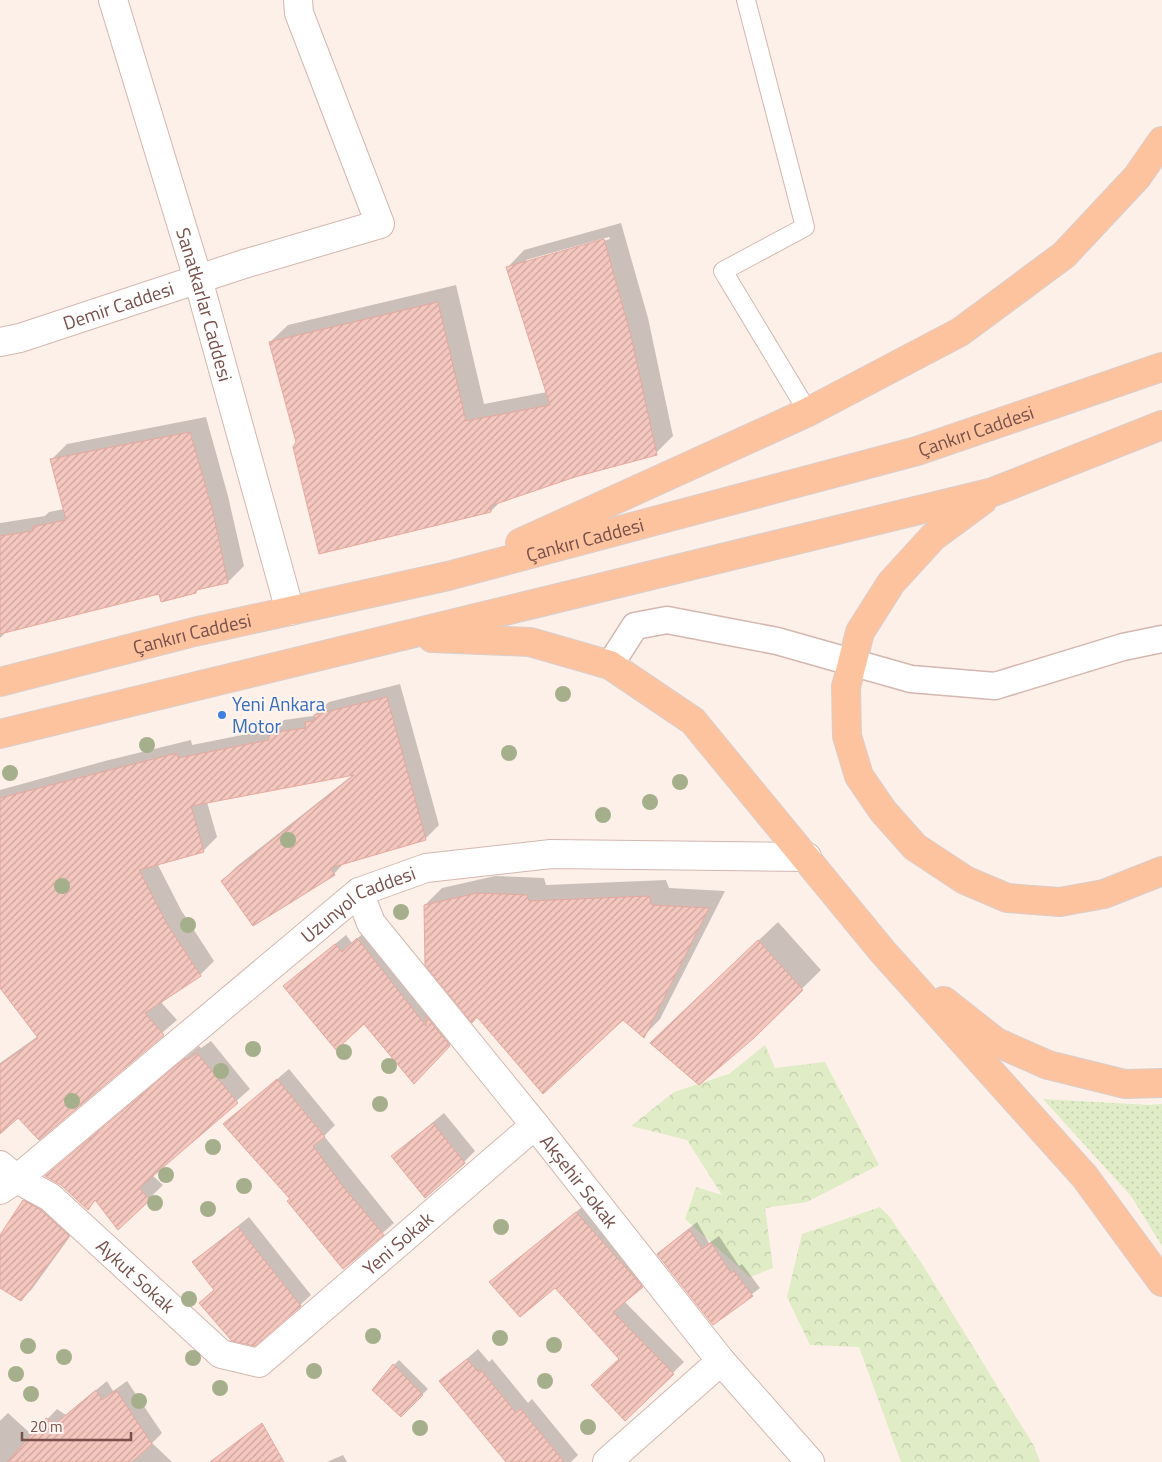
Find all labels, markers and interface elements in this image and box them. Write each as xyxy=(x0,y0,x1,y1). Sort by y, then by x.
street label: Sanatkarlar Caddesi xyxy=(169,224,241,385)
street label: Demir Caddesi xyxy=(59,273,178,337)
street label: Çankırı Caddesi xyxy=(914,397,1038,464)
street label: Çankırı Caddesi xyxy=(523,509,647,569)
street label: Çankırı Caddesi xyxy=(129,605,254,661)
place label: Yeni Ankara Motor xyxy=(232,689,326,740)
marker: Yeni Ankara Motor xyxy=(216,709,228,721)
street label: Uzunyol Caddesi xyxy=(294,858,419,949)
street label: Akşehir Sokak xyxy=(534,1128,626,1234)
street label: Yeni Sokak xyxy=(356,1204,439,1282)
street label: Aykut Sokak xyxy=(90,1231,182,1319)
scale bar xyxy=(22,1410,131,1442)
text: 20 m xyxy=(30,1415,63,1438)

